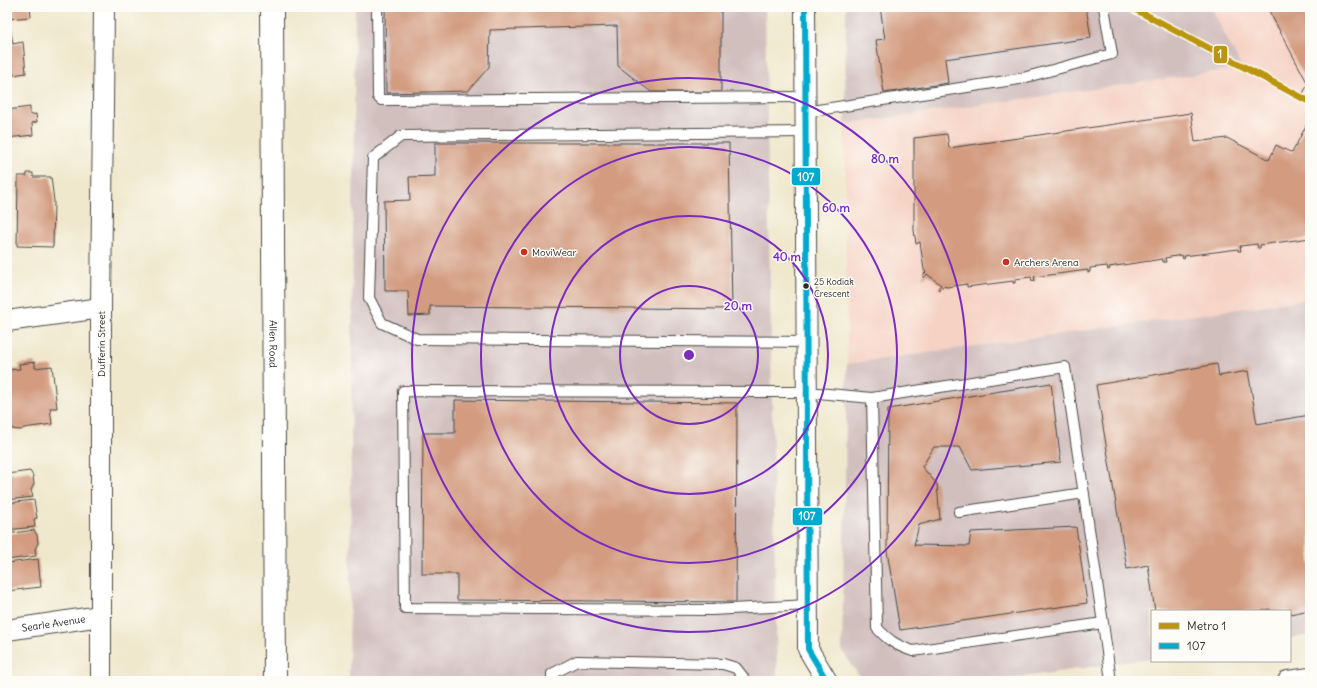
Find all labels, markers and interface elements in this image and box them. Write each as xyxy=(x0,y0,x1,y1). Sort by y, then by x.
line badge: 1 xyxy=(1213,45,1228,64)
text: 1 xyxy=(1218,47,1222,61)
text: 80 m xyxy=(871,151,900,166)
line badge: 107 xyxy=(791,167,821,186)
text: 107 xyxy=(798,170,815,184)
text: 60 m xyxy=(822,200,851,215)
place label: MoviWear xyxy=(532,246,577,259)
marker: MoviWear xyxy=(519,247,529,257)
text: 40 m xyxy=(773,249,802,264)
place label: Archers Arena xyxy=(1014,256,1079,269)
marker: Archers Arena xyxy=(1001,257,1011,267)
place label: 25 Kodiak Crescent xyxy=(814,276,854,299)
marker: 25 Kodiak Crescent xyxy=(801,281,811,291)
text: 20 m xyxy=(724,298,752,313)
street label: Dufferin Street xyxy=(95,310,108,377)
street label: Allen Road xyxy=(267,320,280,368)
centre of rings xyxy=(682,348,696,362)
line badge: 107 xyxy=(792,507,823,526)
text: 107 xyxy=(799,509,816,523)
legend xyxy=(1151,610,1291,662)
street label: Searle Avenue xyxy=(21,612,86,634)
text: Metro 1 xyxy=(1187,618,1226,633)
text: 107 xyxy=(1187,638,1205,653)

